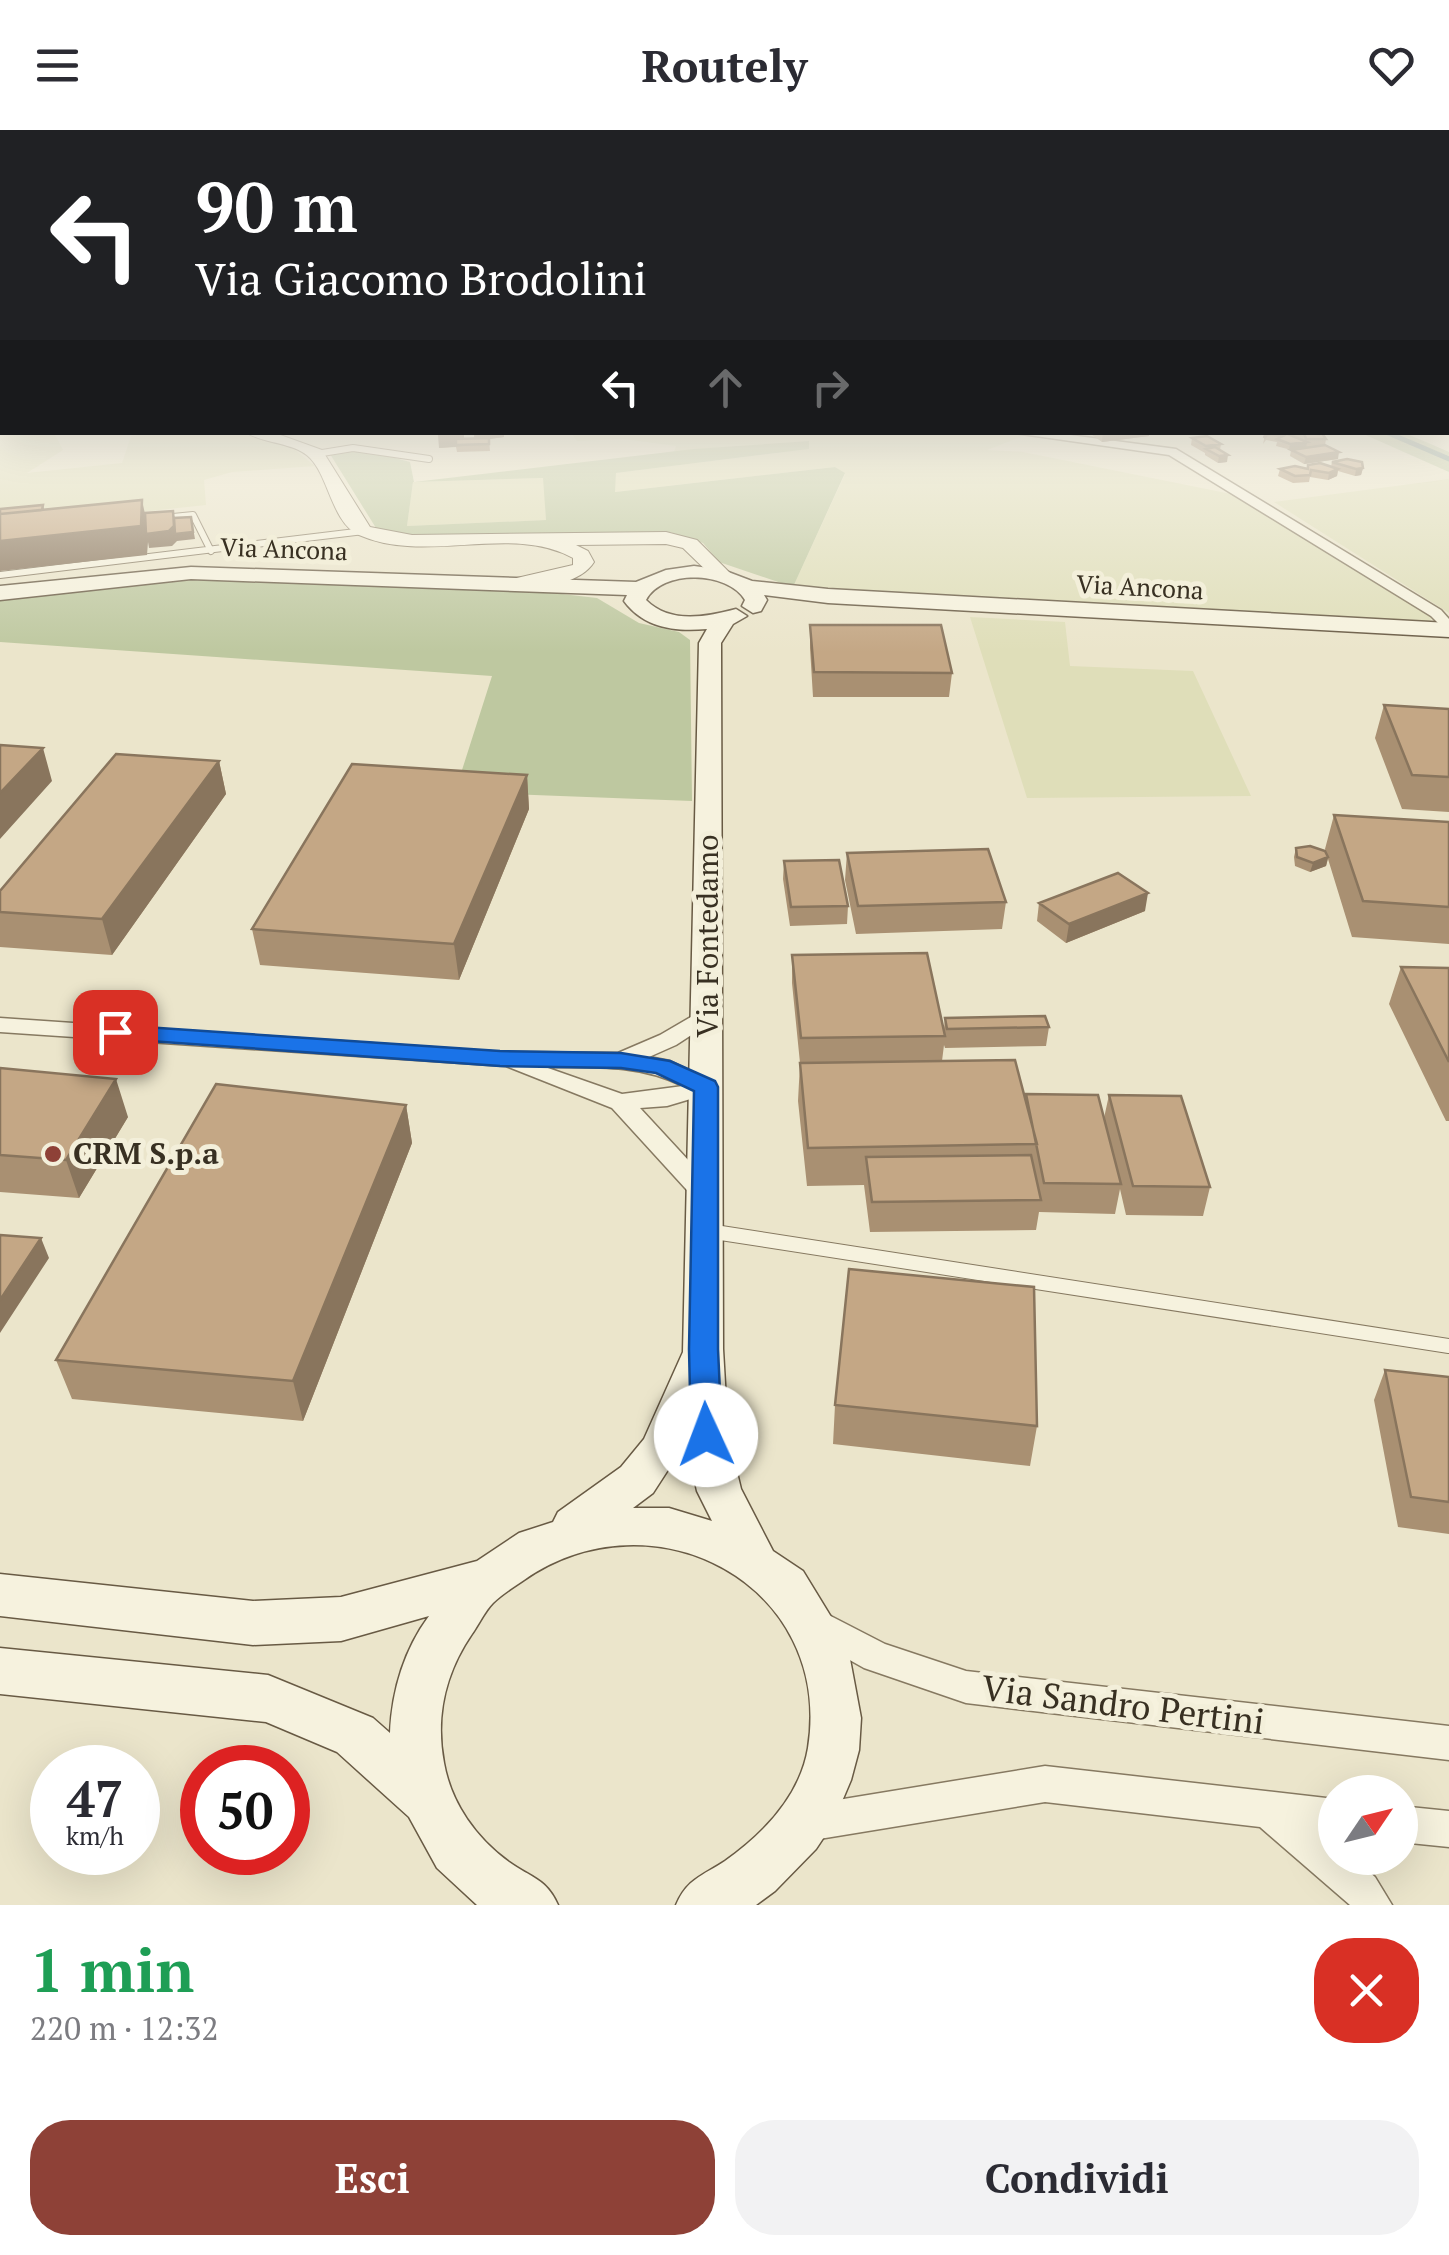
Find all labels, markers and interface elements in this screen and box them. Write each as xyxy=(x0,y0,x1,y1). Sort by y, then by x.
text: Routely xyxy=(642,35,807,95)
icon: menu xyxy=(30,38,85,93)
icon: heart xyxy=(1364,38,1419,93)
text: 90 m xyxy=(195,159,358,252)
icon: left xyxy=(30,170,160,300)
text: Via Giacomo Brodolini xyxy=(195,248,647,308)
icon: left xyxy=(593,360,648,415)
icon: ahead xyxy=(698,360,753,415)
icon: right xyxy=(803,360,858,415)
street label: Via Ancona xyxy=(220,530,349,567)
street label: Via Ancona xyxy=(1076,567,1205,606)
street label: Via Fontedamo xyxy=(687,834,727,1038)
pin xyxy=(73,990,158,1075)
icon: arrive xyxy=(88,1005,143,1060)
place label: CRM S.p.a xyxy=(73,1133,219,1173)
marker: CRM S.p.a xyxy=(42,1143,64,1165)
position arrow xyxy=(654,1383,758,1487)
street label: Via Sandro Pertini xyxy=(979,1664,1267,1744)
speed limit sign: 50 xyxy=(180,1745,310,1875)
text: 47 xyxy=(67,1765,123,1831)
north arrow xyxy=(1318,1775,1418,1875)
map controls xyxy=(1318,1775,1418,1875)
text: km/h xyxy=(66,1819,124,1852)
text: 1 min xyxy=(30,1930,194,2009)
button: close xyxy=(1314,1938,1419,2043)
text: 220 m · 12:32 xyxy=(30,2007,218,2049)
button: Esci xyxy=(30,2120,715,2235)
button: Condividi xyxy=(735,2120,1419,2235)

